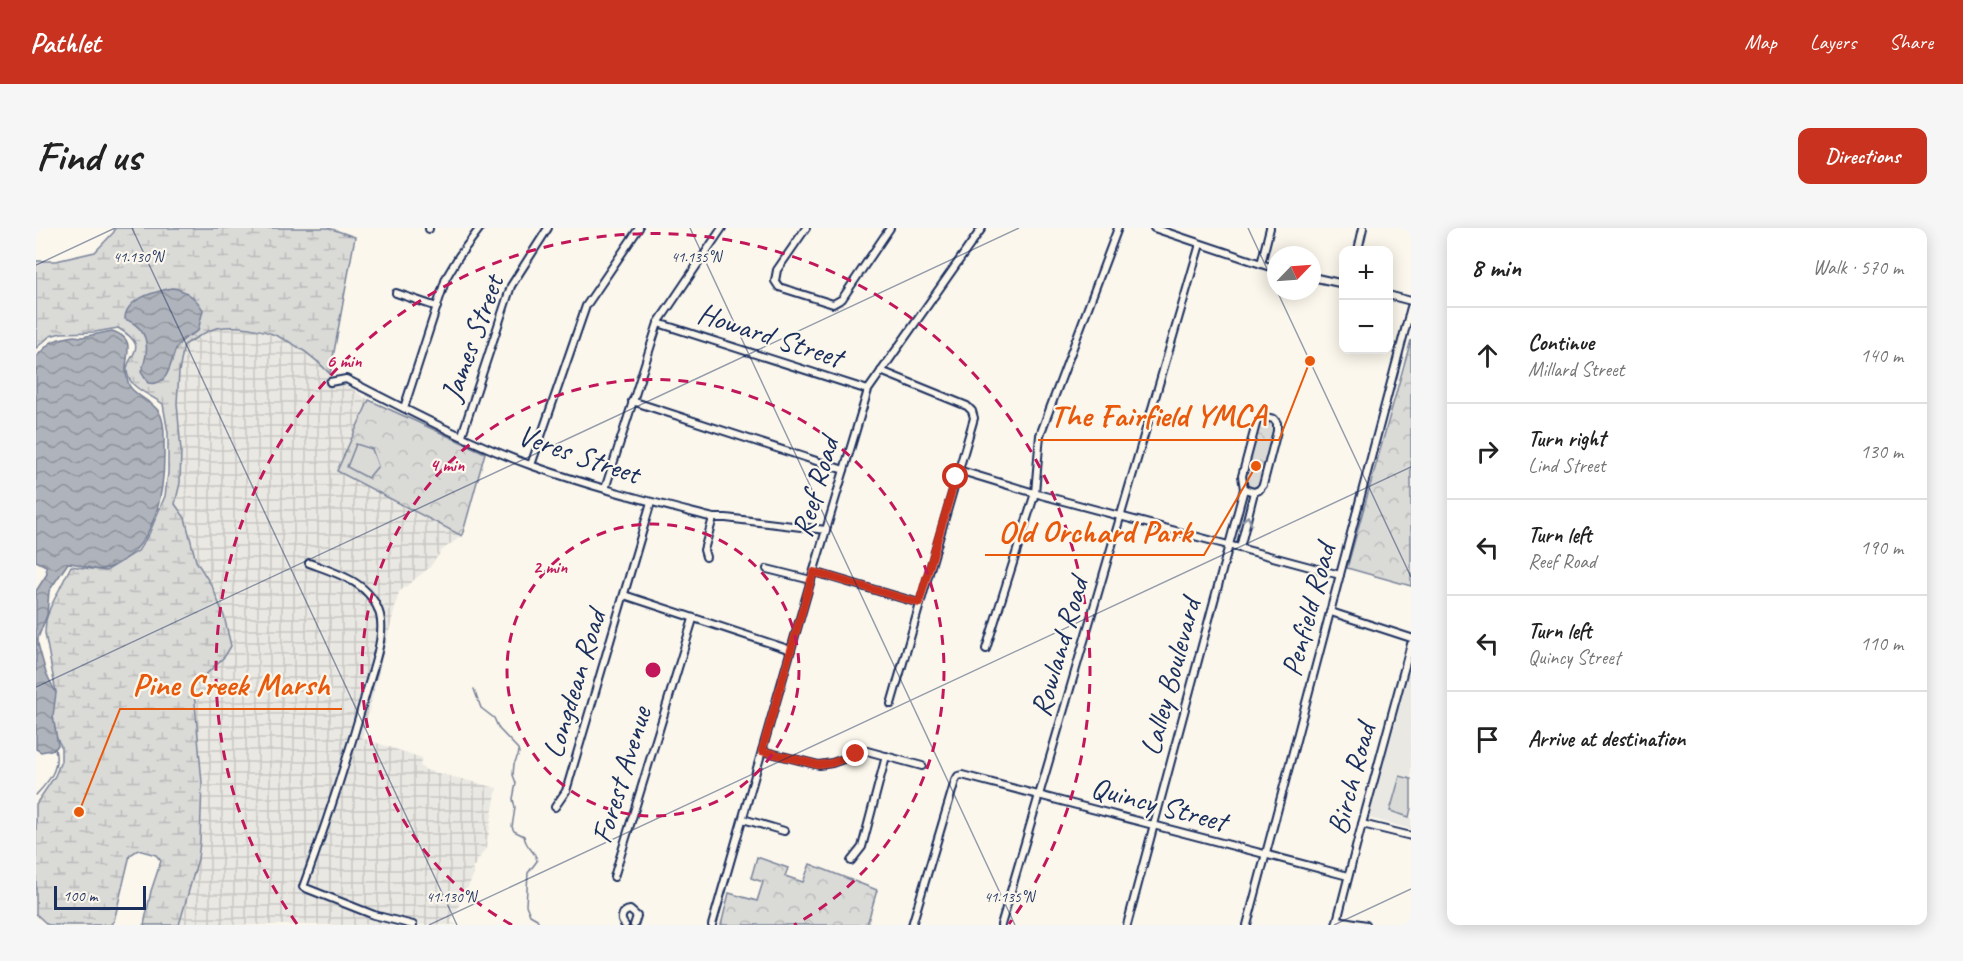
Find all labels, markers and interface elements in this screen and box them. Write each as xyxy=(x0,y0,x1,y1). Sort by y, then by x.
text: Pathlet xyxy=(30,25,100,60)
text: Map xyxy=(1744,29,1777,55)
text: Layers xyxy=(1810,29,1856,55)
text: Share xyxy=(1889,29,1933,55)
button: Directions xyxy=(1798,128,1927,184)
text: Find us xyxy=(36,130,141,183)
north arrow xyxy=(1267,246,1321,300)
map controls xyxy=(1339,246,1393,354)
button: + xyxy=(1339,246,1393,300)
text: 41.130°N xyxy=(113,248,166,267)
text: 41.135°N xyxy=(671,248,724,267)
text: 8 min xyxy=(1471,251,1521,284)
text: Walk · 570 m xyxy=(1813,255,1903,280)
street label: James Street xyxy=(431,267,513,408)
street label: Howard Street xyxy=(693,294,851,377)
button: − xyxy=(1339,300,1393,354)
text: Continue xyxy=(1528,329,1594,357)
icon: ahead xyxy=(1471,339,1504,372)
text: 140 m xyxy=(1860,343,1903,368)
text: 6 min xyxy=(327,350,362,372)
text: Millard Street xyxy=(1528,357,1624,382)
callout: The Fairfield YMCA xyxy=(1038,390,1279,440)
text: The Fairfield YMCA xyxy=(1050,395,1269,436)
street label: Veres Street xyxy=(513,415,648,494)
text: Turn right xyxy=(1528,425,1605,453)
street label: Reef Road xyxy=(783,429,848,541)
icon: right xyxy=(1471,435,1504,468)
text: 130 m xyxy=(1860,439,1903,464)
text: Lind Street xyxy=(1528,453,1605,478)
text: 4 min xyxy=(430,454,465,476)
route start xyxy=(942,463,968,489)
callout: Old Orchard Park xyxy=(985,505,1204,555)
text: Old Orchard Park xyxy=(998,511,1195,552)
one-way arrow xyxy=(1240,515,1253,525)
text: Turn left xyxy=(1528,521,1592,549)
icon: left xyxy=(1471,531,1504,564)
text: 190 m xyxy=(1860,535,1903,560)
street label: Penfield Road xyxy=(1272,536,1345,680)
text: Reef Road xyxy=(1528,549,1596,574)
text: 2 min xyxy=(533,556,568,578)
street label: Rowland Road xyxy=(1021,569,1098,721)
street label: Lalley Boulevard xyxy=(1131,591,1210,759)
street label: Longdean Road xyxy=(534,602,616,762)
text: Turn left xyxy=(1528,617,1592,645)
icon: left xyxy=(1471,627,1504,660)
text: 110 m xyxy=(1860,631,1903,656)
text: Quincy Street xyxy=(1528,645,1620,670)
callout: Pine Creek Marsh xyxy=(120,659,342,709)
centre of rings xyxy=(643,660,663,680)
text: Pine Creek Marsh xyxy=(133,664,331,705)
street label: Forest Avenue xyxy=(582,700,660,848)
street label: Birch Road xyxy=(1318,715,1385,839)
icon: arrive xyxy=(1471,723,1504,756)
text: Arrive at destination xyxy=(1528,725,1685,753)
route end xyxy=(842,740,868,766)
street label: Quincy Street xyxy=(1087,768,1235,841)
scale bar xyxy=(54,883,146,910)
text: 100 m xyxy=(63,886,97,906)
text: 41.130°N xyxy=(426,888,479,907)
text: 41.135°N xyxy=(984,888,1037,907)

